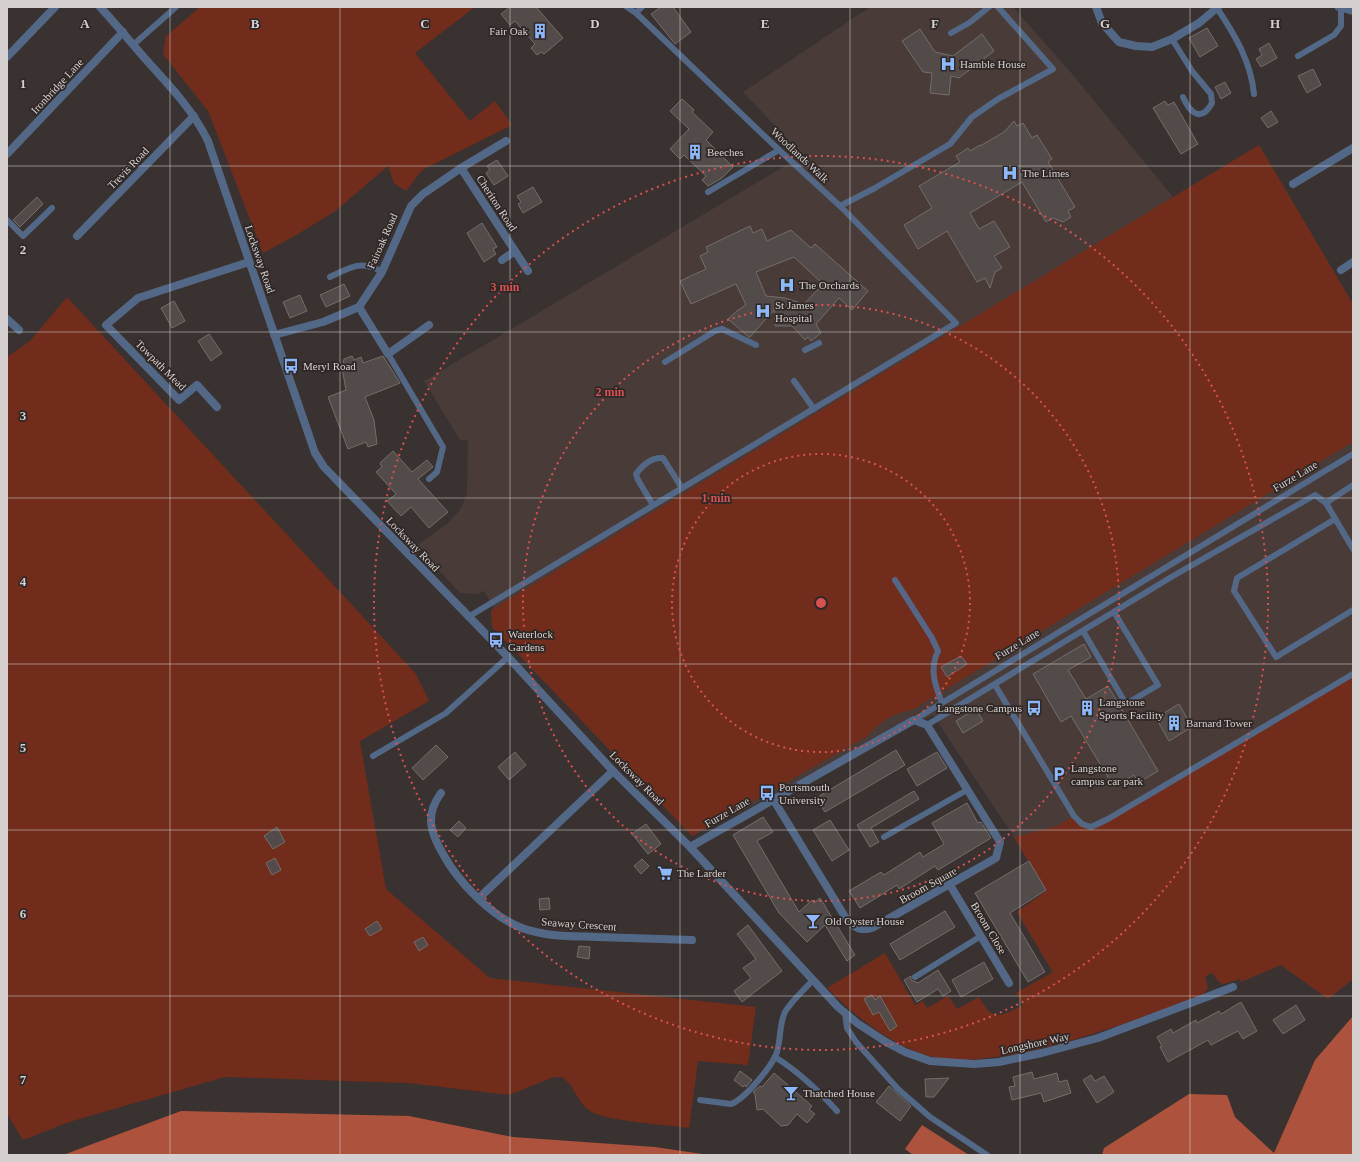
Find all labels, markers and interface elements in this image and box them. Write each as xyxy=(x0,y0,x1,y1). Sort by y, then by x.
text: A xyxy=(80,16,90,31)
text: B xyxy=(251,16,260,31)
text: C xyxy=(420,16,430,31)
text: D xyxy=(590,16,600,31)
text: E xyxy=(761,16,769,31)
text: F xyxy=(931,16,939,31)
text: G xyxy=(1100,16,1110,31)
text: H xyxy=(1270,16,1280,31)
building icon: Fair Oak xyxy=(531,22,549,40)
place label: Fair Oak xyxy=(489,25,528,37)
hospital icon: Hamble House xyxy=(939,55,957,73)
street label: Ironbridge Lane xyxy=(28,56,86,116)
place label: Hamble House xyxy=(960,58,1026,70)
text: 1 xyxy=(20,76,26,91)
street label: Woodlands Walk xyxy=(769,125,832,185)
building icon: Beeches xyxy=(686,143,704,161)
street label: Trevis Road xyxy=(105,144,151,191)
place label: Beeches xyxy=(707,146,744,158)
hospital icon: The Limes xyxy=(1001,164,1019,182)
place label: The Limes xyxy=(1022,167,1069,179)
street label: Cheriton Road xyxy=(474,173,520,234)
street label: Fairoak Road xyxy=(364,211,400,271)
street label: Locksway Road xyxy=(243,223,277,295)
text: 2 xyxy=(20,242,26,257)
hospital icon: The Orchards xyxy=(778,276,796,294)
place label: The Orchards xyxy=(799,279,859,291)
text: 3 min xyxy=(490,280,520,294)
place label: St James Hospital xyxy=(775,299,814,324)
hospital icon: St James Hospital xyxy=(754,302,772,320)
street label: Towpath Mead xyxy=(133,337,189,393)
bus stop icon: Meryl Road xyxy=(282,357,300,375)
place label: Meryl Road xyxy=(303,360,356,372)
text: 2 min xyxy=(595,385,625,399)
text: 3 xyxy=(20,408,27,423)
street label: Furze Lane xyxy=(1271,458,1320,494)
text: 1 min xyxy=(701,491,731,505)
street label: Locksway Road xyxy=(384,514,442,574)
text: 4 xyxy=(20,574,27,589)
centre of rings xyxy=(814,596,828,610)
street label: Furze Lane xyxy=(993,626,1042,662)
place label: Waterlock Gardens xyxy=(508,628,553,653)
bus stop icon: Waterlock Gardens xyxy=(487,631,505,649)
place label: Langstone Sports Facility xyxy=(1099,696,1164,721)
bus stop icon: Langstone Campus xyxy=(1025,699,1043,717)
building icon: Langstone Sports Facility xyxy=(1078,699,1096,717)
place label: Langstone Campus xyxy=(937,702,1022,714)
building icon: Barnard Tower xyxy=(1165,714,1183,732)
place label: Barnard Tower xyxy=(1186,717,1252,729)
text: 5 xyxy=(20,740,27,755)
street label: Locksway Road xyxy=(608,749,667,808)
place label: Langstone campus car park xyxy=(1071,762,1144,787)
parking icon: Langstone campus car park xyxy=(1050,765,1068,783)
place label: Portsmouth University xyxy=(779,781,830,806)
bus stop icon: Portsmouth University xyxy=(758,784,776,802)
street label: Furze Lane xyxy=(702,794,752,830)
supermarket icon: The Larder xyxy=(656,864,674,882)
street label: Broom Square xyxy=(897,864,959,906)
place label: The Larder xyxy=(677,867,726,879)
street label: Broom Close xyxy=(969,900,1009,956)
text: 6 xyxy=(20,906,27,921)
bar icon: Old Oyster House xyxy=(804,912,822,930)
street label: Seaway Crescent xyxy=(541,915,617,933)
place label: Old Oyster House xyxy=(825,915,905,927)
street label: Longshore Way xyxy=(1000,1030,1071,1056)
text: 7 xyxy=(20,1072,27,1087)
bar icon: Thatched House xyxy=(782,1084,800,1102)
place label: Thatched House xyxy=(803,1087,875,1099)

